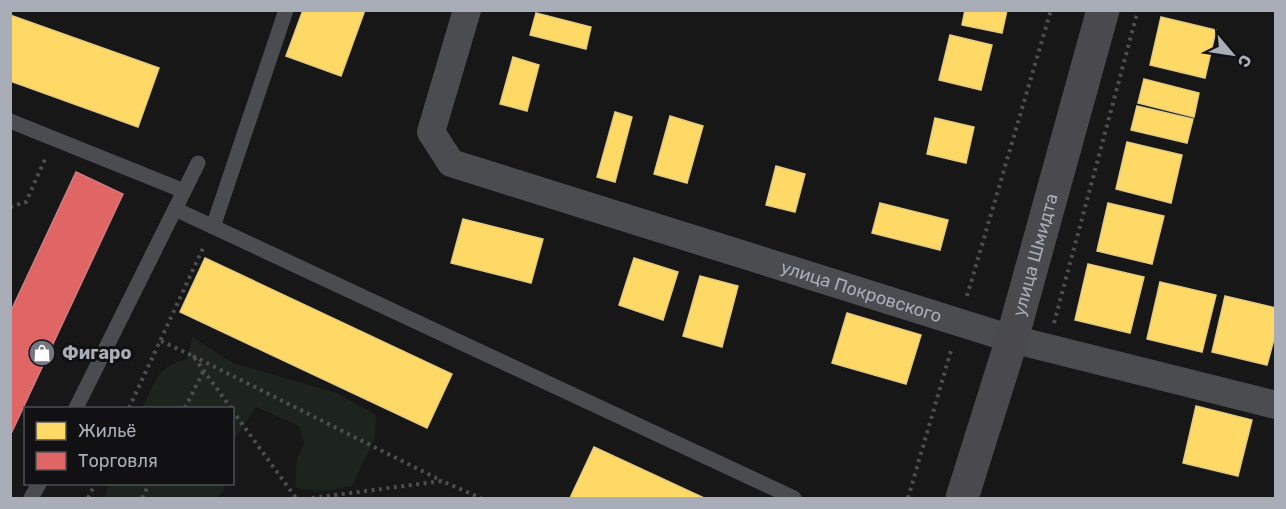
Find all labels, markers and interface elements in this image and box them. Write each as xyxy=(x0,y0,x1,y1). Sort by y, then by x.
north arrow xyxy=(1202,24,1262,84)
text: С xyxy=(1234,52,1256,71)
street label: улица Шмидта xyxy=(1008,191,1063,319)
street label: улица Покровского xyxy=(778,256,944,327)
shop icon: Фигаро xyxy=(27,338,57,368)
place label: Фигаро xyxy=(62,342,131,364)
legend xyxy=(24,407,234,485)
text: Жильё xyxy=(78,420,136,442)
text: Торговля xyxy=(78,450,158,472)

